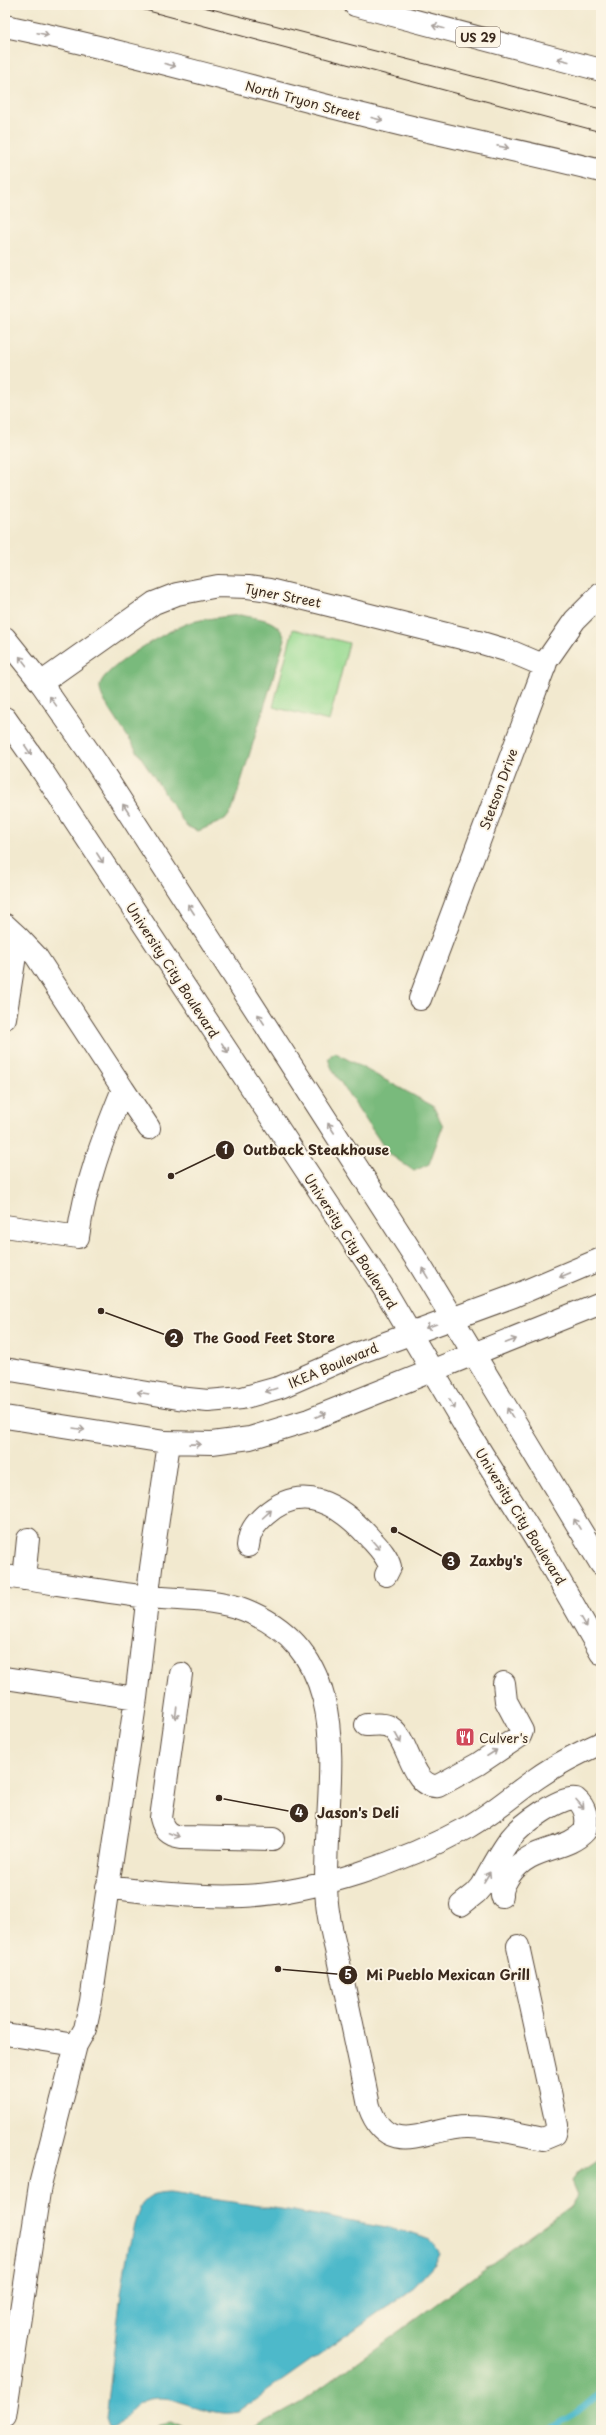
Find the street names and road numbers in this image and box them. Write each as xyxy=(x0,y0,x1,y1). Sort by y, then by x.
road number: US 29 xyxy=(456,27,500,47)
street label: North Tryon Street xyxy=(243,75,363,125)
street label: Tyner Street xyxy=(243,578,323,612)
street label: Stetson Drive xyxy=(474,746,522,832)
street label: University City Boulevard xyxy=(122,899,224,1041)
street label: University City Boulevard xyxy=(300,1170,402,1312)
street label: IKEA Boulevard xyxy=(285,1338,381,1392)
street label: University City Boulevard xyxy=(471,1444,571,1588)

